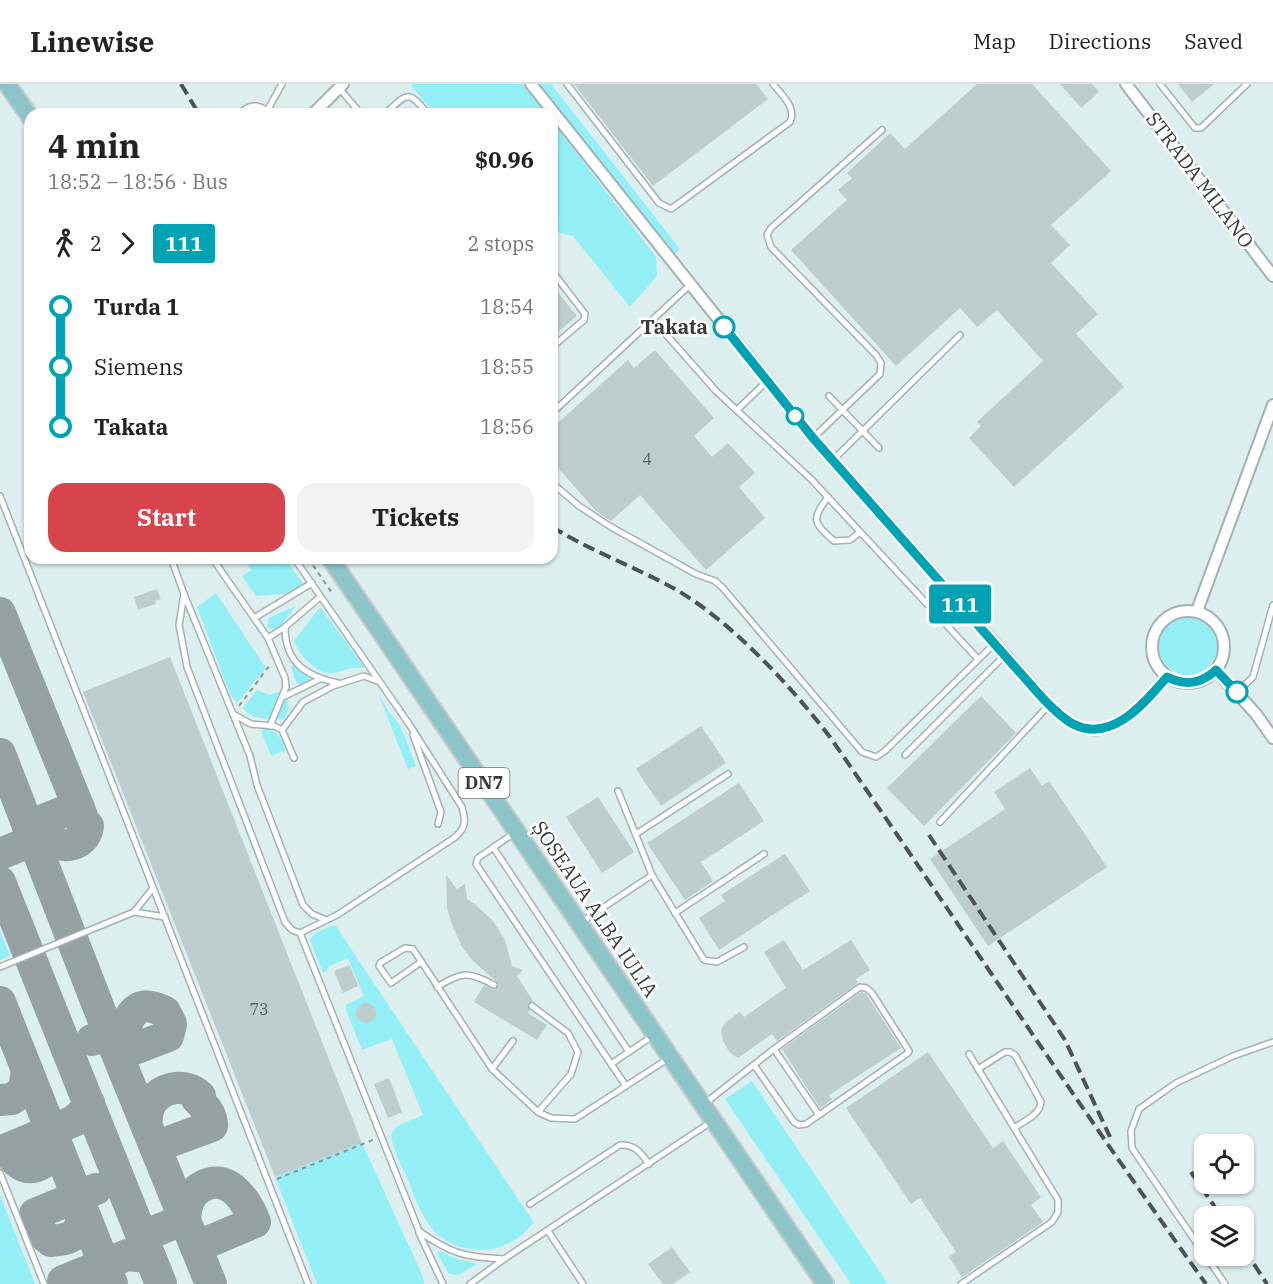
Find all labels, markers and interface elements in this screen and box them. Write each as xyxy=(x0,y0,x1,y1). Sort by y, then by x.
text: Linewise xyxy=(30,23,154,60)
text: Map xyxy=(973,27,1016,55)
text: Directions xyxy=(1049,27,1151,55)
text: Saved xyxy=(1184,27,1243,55)
street label: STRADA MILANO xyxy=(1140,106,1261,253)
text: 4 min xyxy=(48,124,140,167)
text: $0.96 xyxy=(475,145,534,174)
text: 18:52 – 18:56 · Bus xyxy=(48,168,228,195)
icon: walk xyxy=(48,227,81,260)
icon: forward xyxy=(111,227,144,260)
text: 111 xyxy=(165,229,203,257)
text: 2 xyxy=(90,230,102,257)
text: 2 stops xyxy=(467,230,534,257)
text: Turda 1 xyxy=(94,292,179,321)
text: 18:54 xyxy=(480,293,534,320)
place label: Takata xyxy=(640,313,708,340)
marker: Takata xyxy=(713,316,735,338)
text: Siemens xyxy=(94,352,183,381)
text: 18:55 xyxy=(480,353,534,380)
unlabelled marker xyxy=(786,407,804,425)
text: Takata xyxy=(94,412,168,441)
text: 18:56 xyxy=(480,413,534,440)
house number: 4 xyxy=(642,449,652,469)
button: Start xyxy=(48,483,285,552)
button: Tickets xyxy=(297,483,534,552)
line badge: 111 xyxy=(926,584,994,624)
text: 111 xyxy=(941,590,979,618)
unlabelled marker xyxy=(1226,681,1248,703)
road number: DN7 xyxy=(458,768,510,798)
street label: ȘOSEAUA ALBA IULIA xyxy=(526,815,665,1003)
house number: 73 xyxy=(249,999,269,1019)
map controls xyxy=(1194,1134,1254,1266)
button: locate xyxy=(1194,1134,1254,1194)
button: layers xyxy=(1194,1206,1254,1266)

